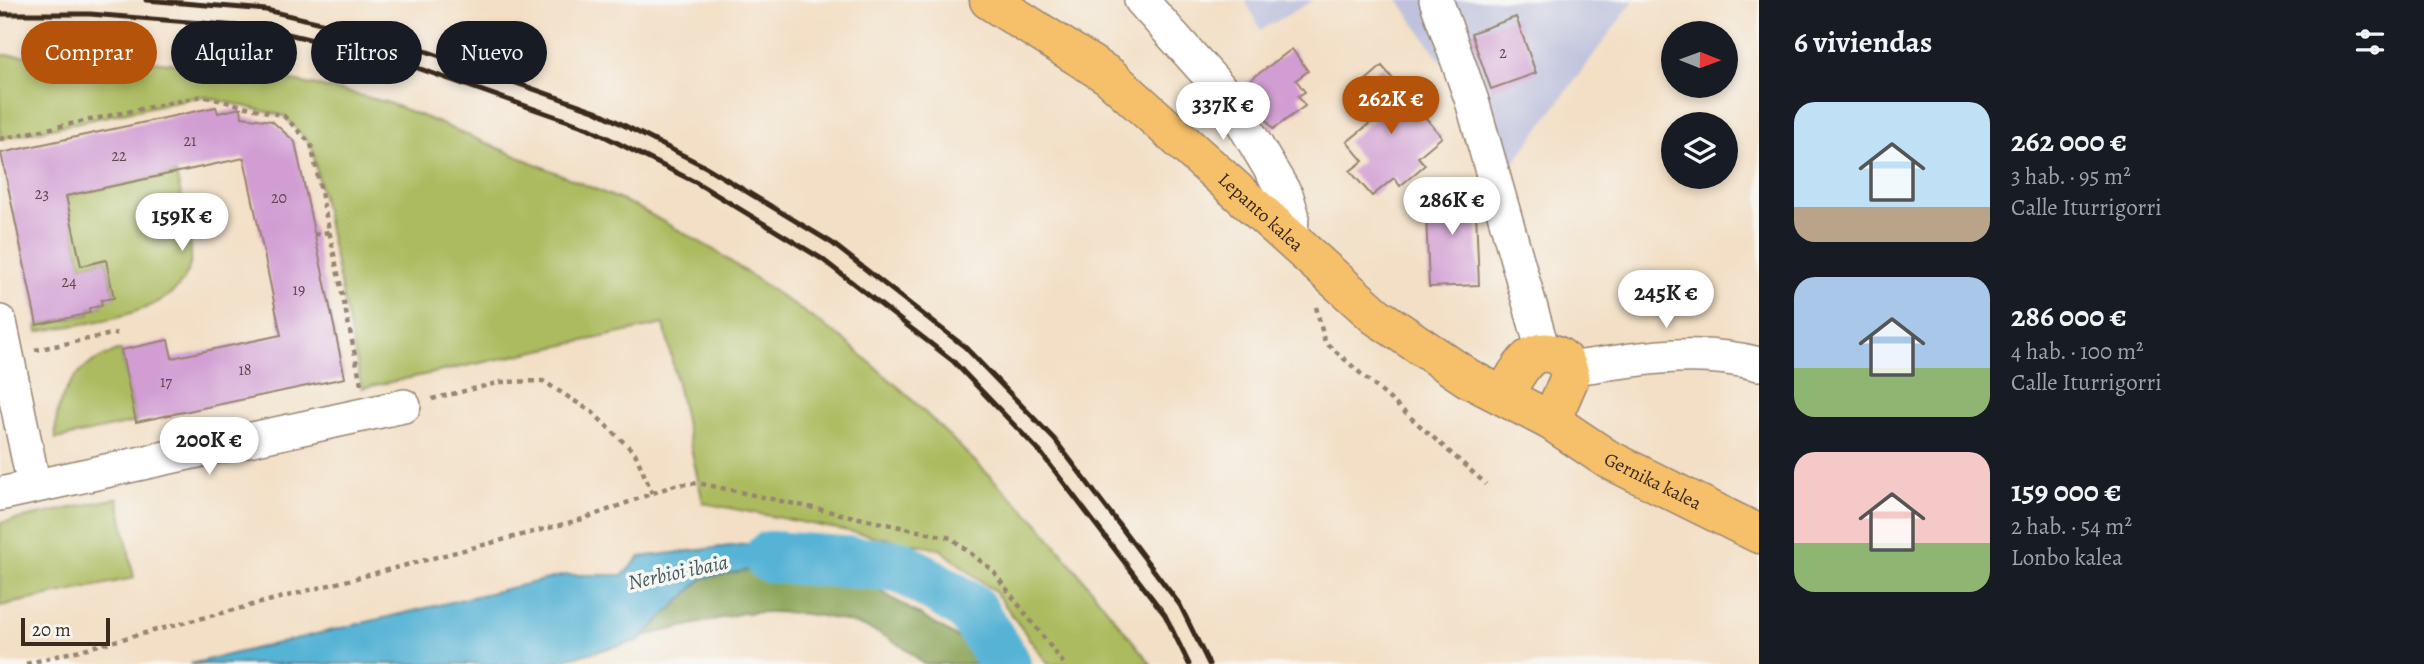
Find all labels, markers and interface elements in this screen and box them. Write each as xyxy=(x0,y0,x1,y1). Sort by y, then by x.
chip: Comprar xyxy=(21,21,157,84)
chip: Alquilar xyxy=(171,21,297,84)
chip: Filtros xyxy=(311,21,422,84)
chip: Nuevo xyxy=(436,21,547,84)
north arrow xyxy=(1661,21,1738,98)
map controls xyxy=(1661,21,1738,189)
text: 6 viviendas xyxy=(1794,22,1932,62)
icon: filters xyxy=(2351,23,2389,61)
house number: 2 xyxy=(1499,42,1507,64)
pin: 262K € xyxy=(1334,76,1448,136)
pin: 337K € xyxy=(1166,82,1280,142)
text: 262K € xyxy=(1358,83,1424,114)
text: 337K € xyxy=(1192,89,1254,120)
button: layers xyxy=(1661,112,1738,189)
text: 262 000 € xyxy=(2011,121,2127,161)
house number: 21 xyxy=(183,130,197,152)
icon: home xyxy=(1850,130,1934,214)
house number: 22 xyxy=(111,145,127,167)
text: 3 hab. · 95 m² xyxy=(2011,161,2131,192)
street label: Lepanto kalea xyxy=(1212,167,1309,258)
pin: 286K € xyxy=(1395,177,1509,237)
house number: 23 xyxy=(35,183,49,205)
text: 286K € xyxy=(1419,184,1485,215)
house number: 20 xyxy=(271,187,287,209)
text: Calle Iturrigorri xyxy=(2011,192,2162,223)
pin: 159K € xyxy=(125,194,239,253)
text: 159K € xyxy=(151,200,213,231)
pin: 245K € xyxy=(1609,270,1723,330)
house number: 24 xyxy=(62,271,76,293)
text: 245K € xyxy=(1634,277,1698,308)
house number: 19 xyxy=(293,279,305,301)
text: 286 000 € xyxy=(2011,296,2127,336)
icon: home xyxy=(1850,305,1934,389)
text: 4 hab. · 100 m² xyxy=(2011,336,2144,367)
house number: 18 xyxy=(238,359,252,381)
text: Calle Iturrigorri xyxy=(2011,367,2162,398)
house number: 17 xyxy=(160,371,172,393)
pin: 200K € xyxy=(152,418,266,477)
text: 200K € xyxy=(176,424,242,455)
street label: Gernika kalea xyxy=(1600,446,1706,516)
text: 159 000 € xyxy=(2011,471,2121,511)
icon: home xyxy=(1850,480,1934,564)
text: 2 hab. · 54 m² xyxy=(2011,511,2132,542)
text: Lonbo kalea xyxy=(2011,542,2123,573)
water label: Nerbioi ibaia xyxy=(625,548,731,596)
scale bar xyxy=(21,615,110,647)
text: 20 m xyxy=(32,617,71,643)

